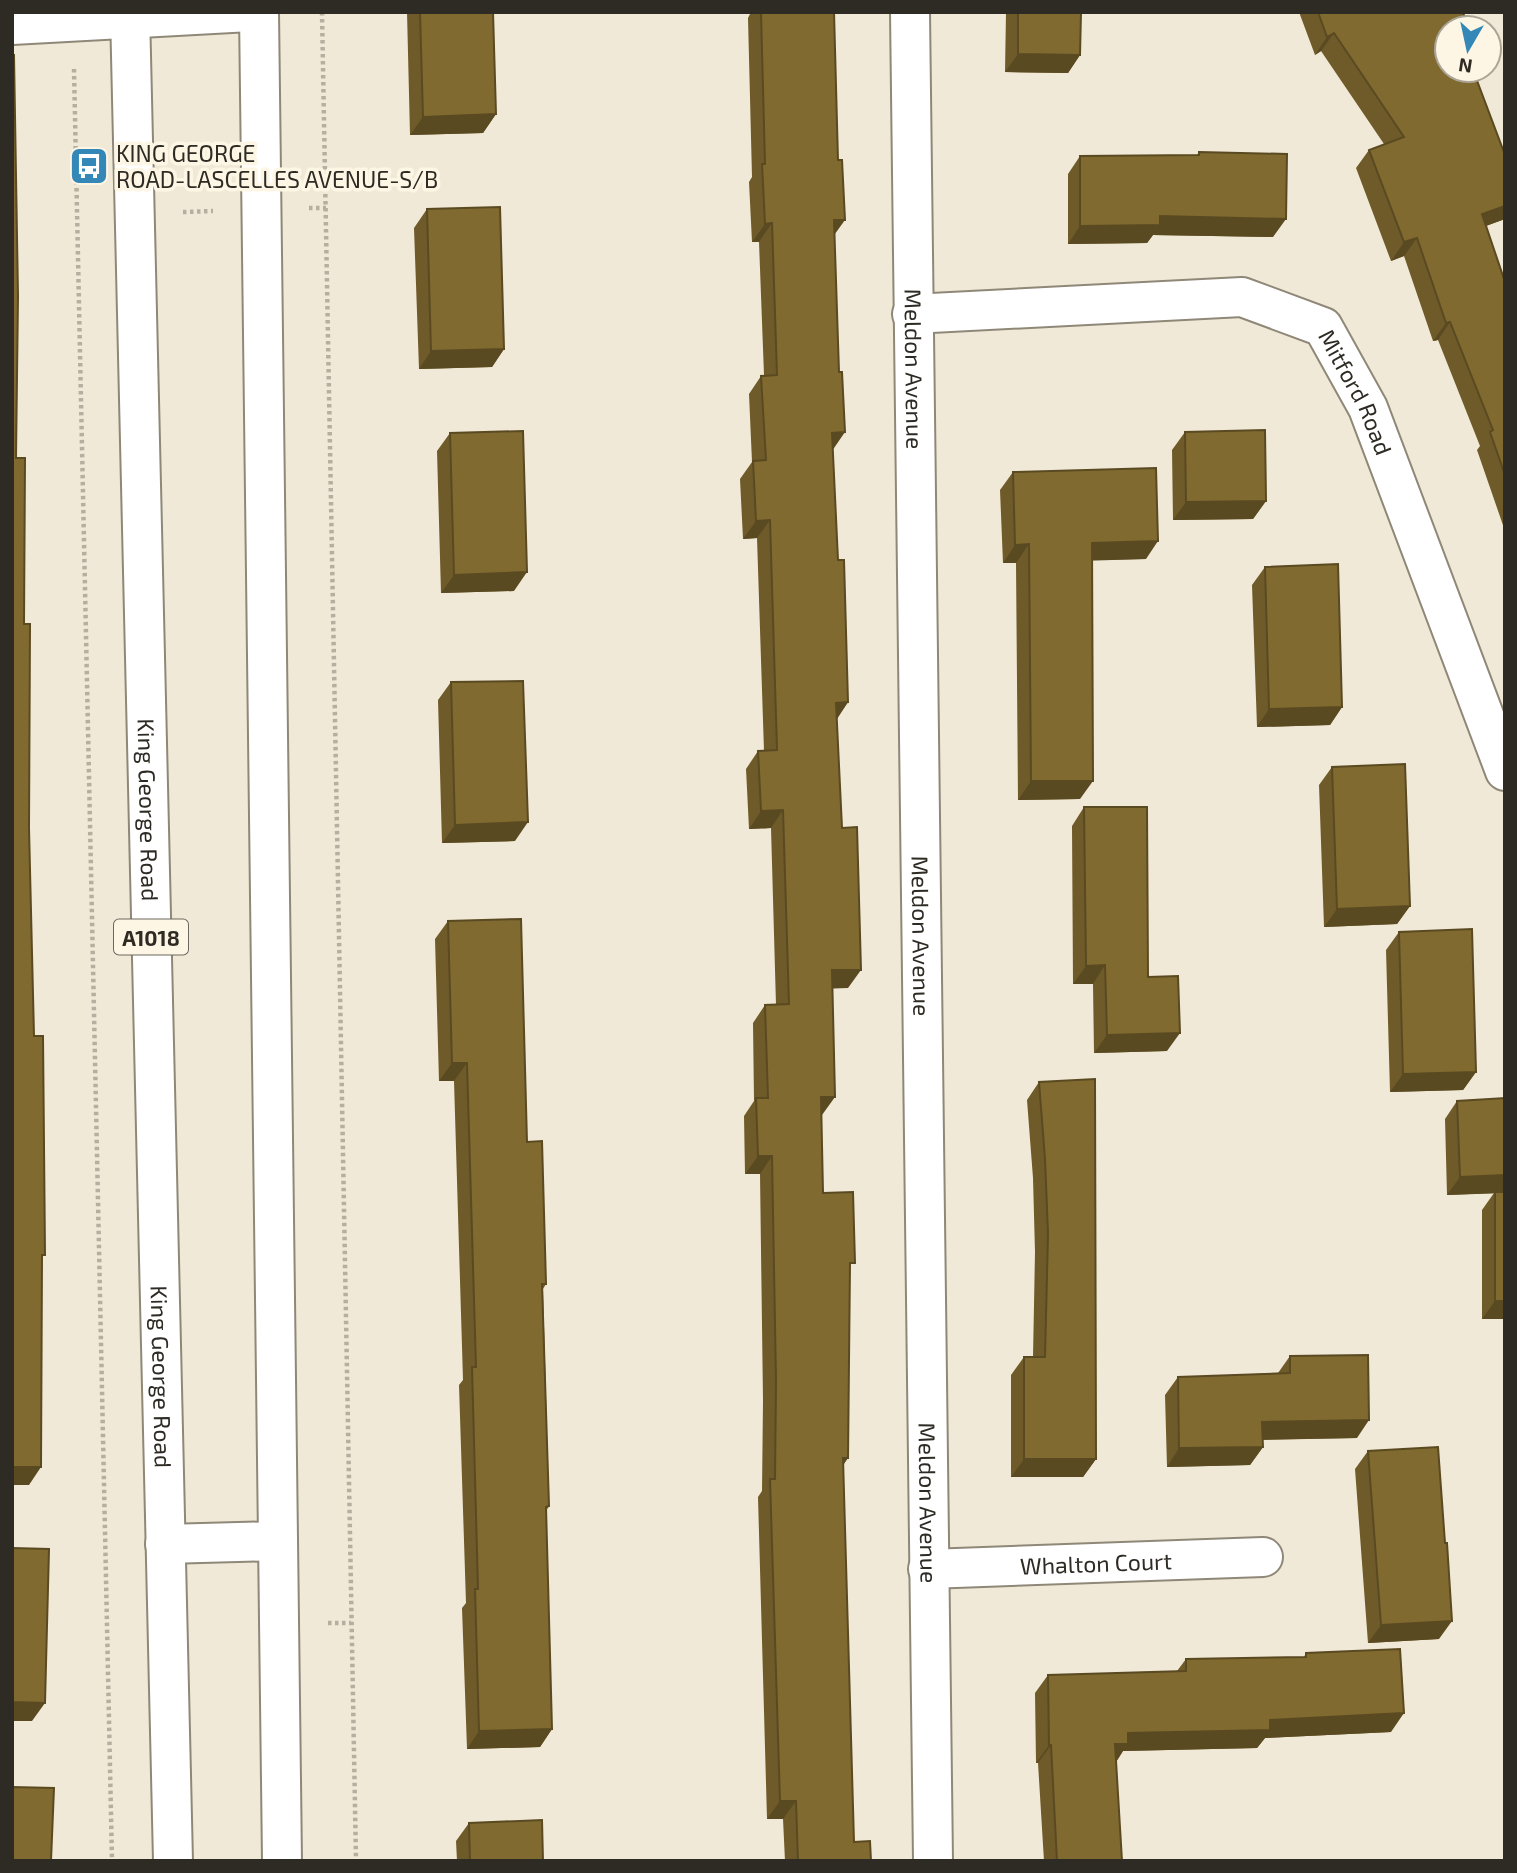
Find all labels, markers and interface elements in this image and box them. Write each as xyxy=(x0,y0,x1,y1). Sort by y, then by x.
north arrow xyxy=(1433,14,1503,84)
text: N xyxy=(1457,54,1474,79)
place label: KING GEORGE ROAD-LASCELLES AVENUE-S/B xyxy=(116,139,438,193)
bus stop icon: KING GEORGE ROAD-LASCELLES AVENUE-S/B xyxy=(68,145,110,187)
street label: Meldon Avenue xyxy=(899,288,929,450)
street label: Mitford Road xyxy=(1313,324,1398,459)
street label: King George Road xyxy=(132,718,165,902)
street label: Meldon Avenue xyxy=(906,855,936,1016)
road number: A1018 xyxy=(114,920,188,954)
street label: King George Road xyxy=(146,1285,178,1468)
street label: Meldon Avenue xyxy=(914,1422,944,1583)
street label: Whalton Court xyxy=(1019,1546,1173,1580)

